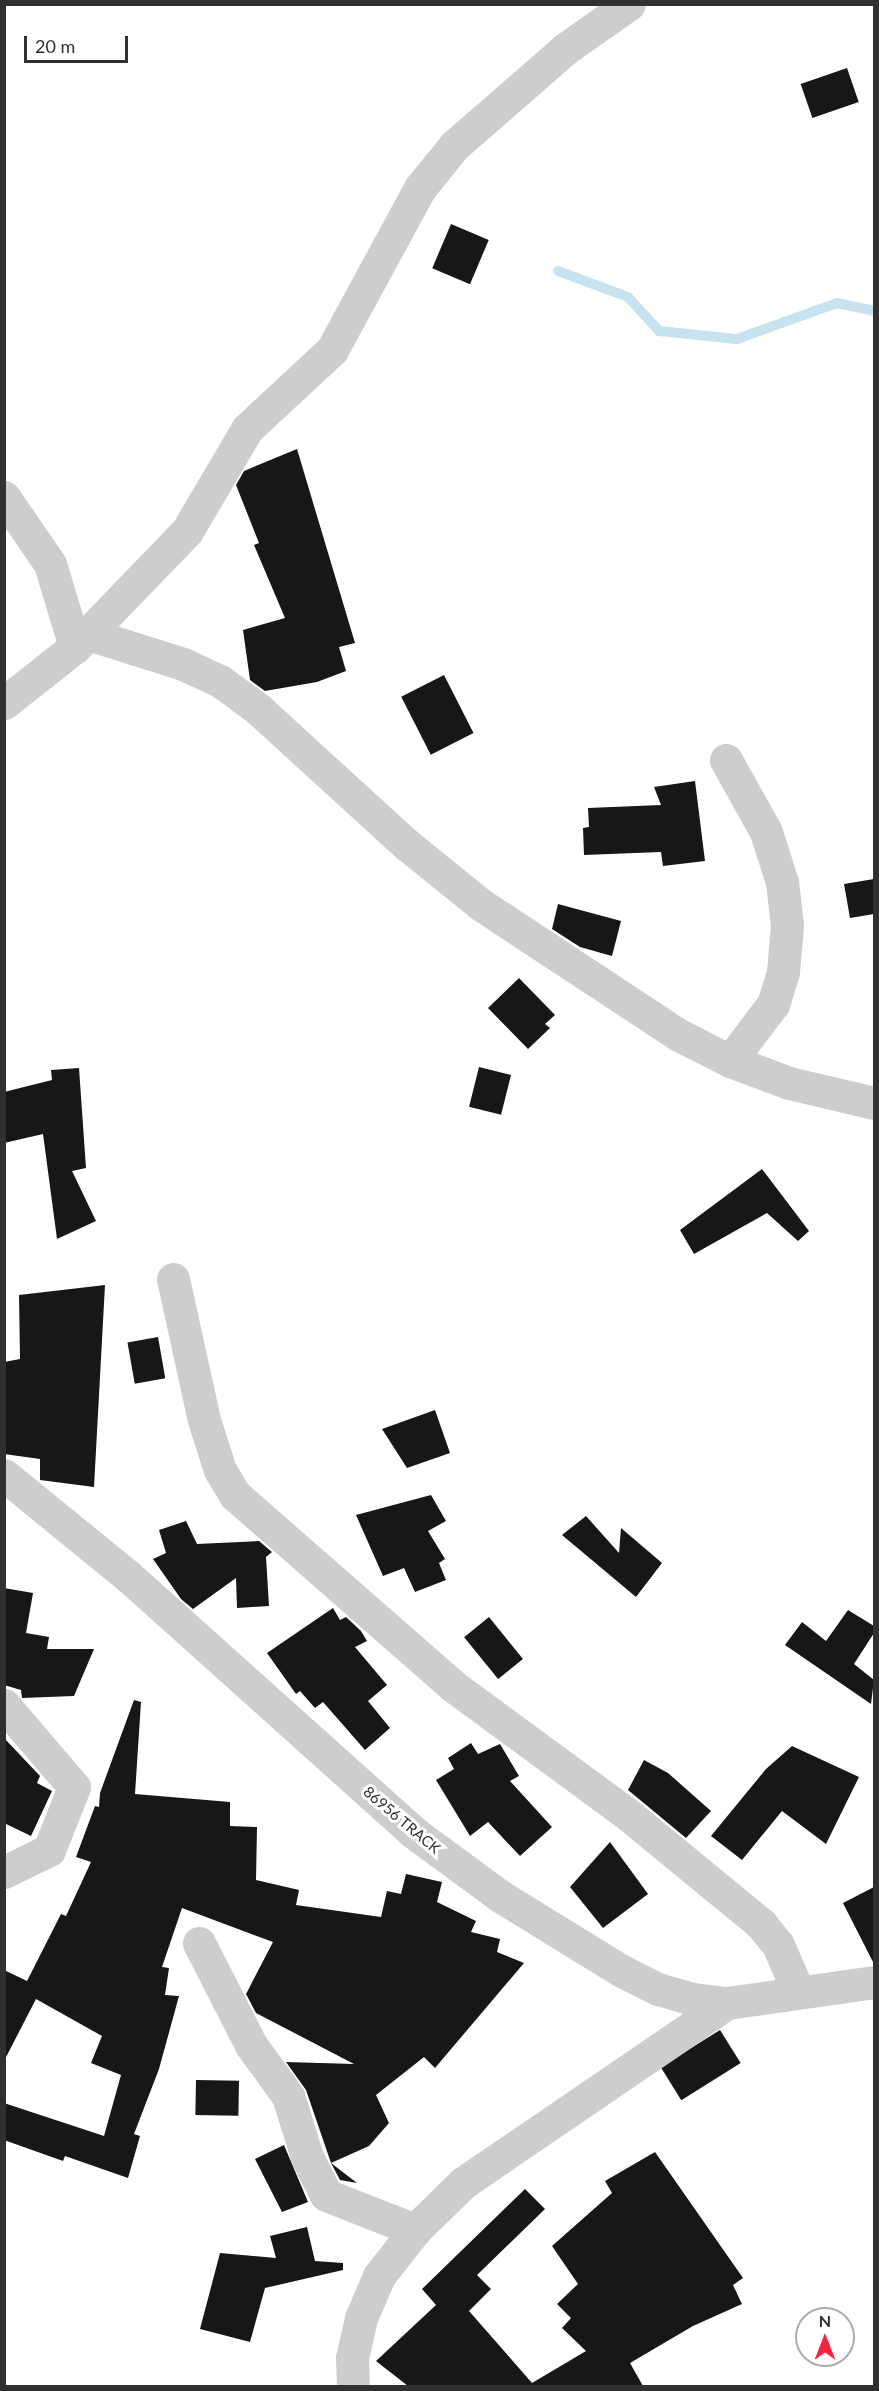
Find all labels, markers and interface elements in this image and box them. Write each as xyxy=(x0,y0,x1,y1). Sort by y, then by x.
scale bar xyxy=(27,24,130,62)
text: 20 m xyxy=(35,35,75,57)
street label: 86956 TRACK xyxy=(360,1782,444,1858)
north arrow xyxy=(795,2307,855,2367)
text: N xyxy=(819,2311,831,2330)

